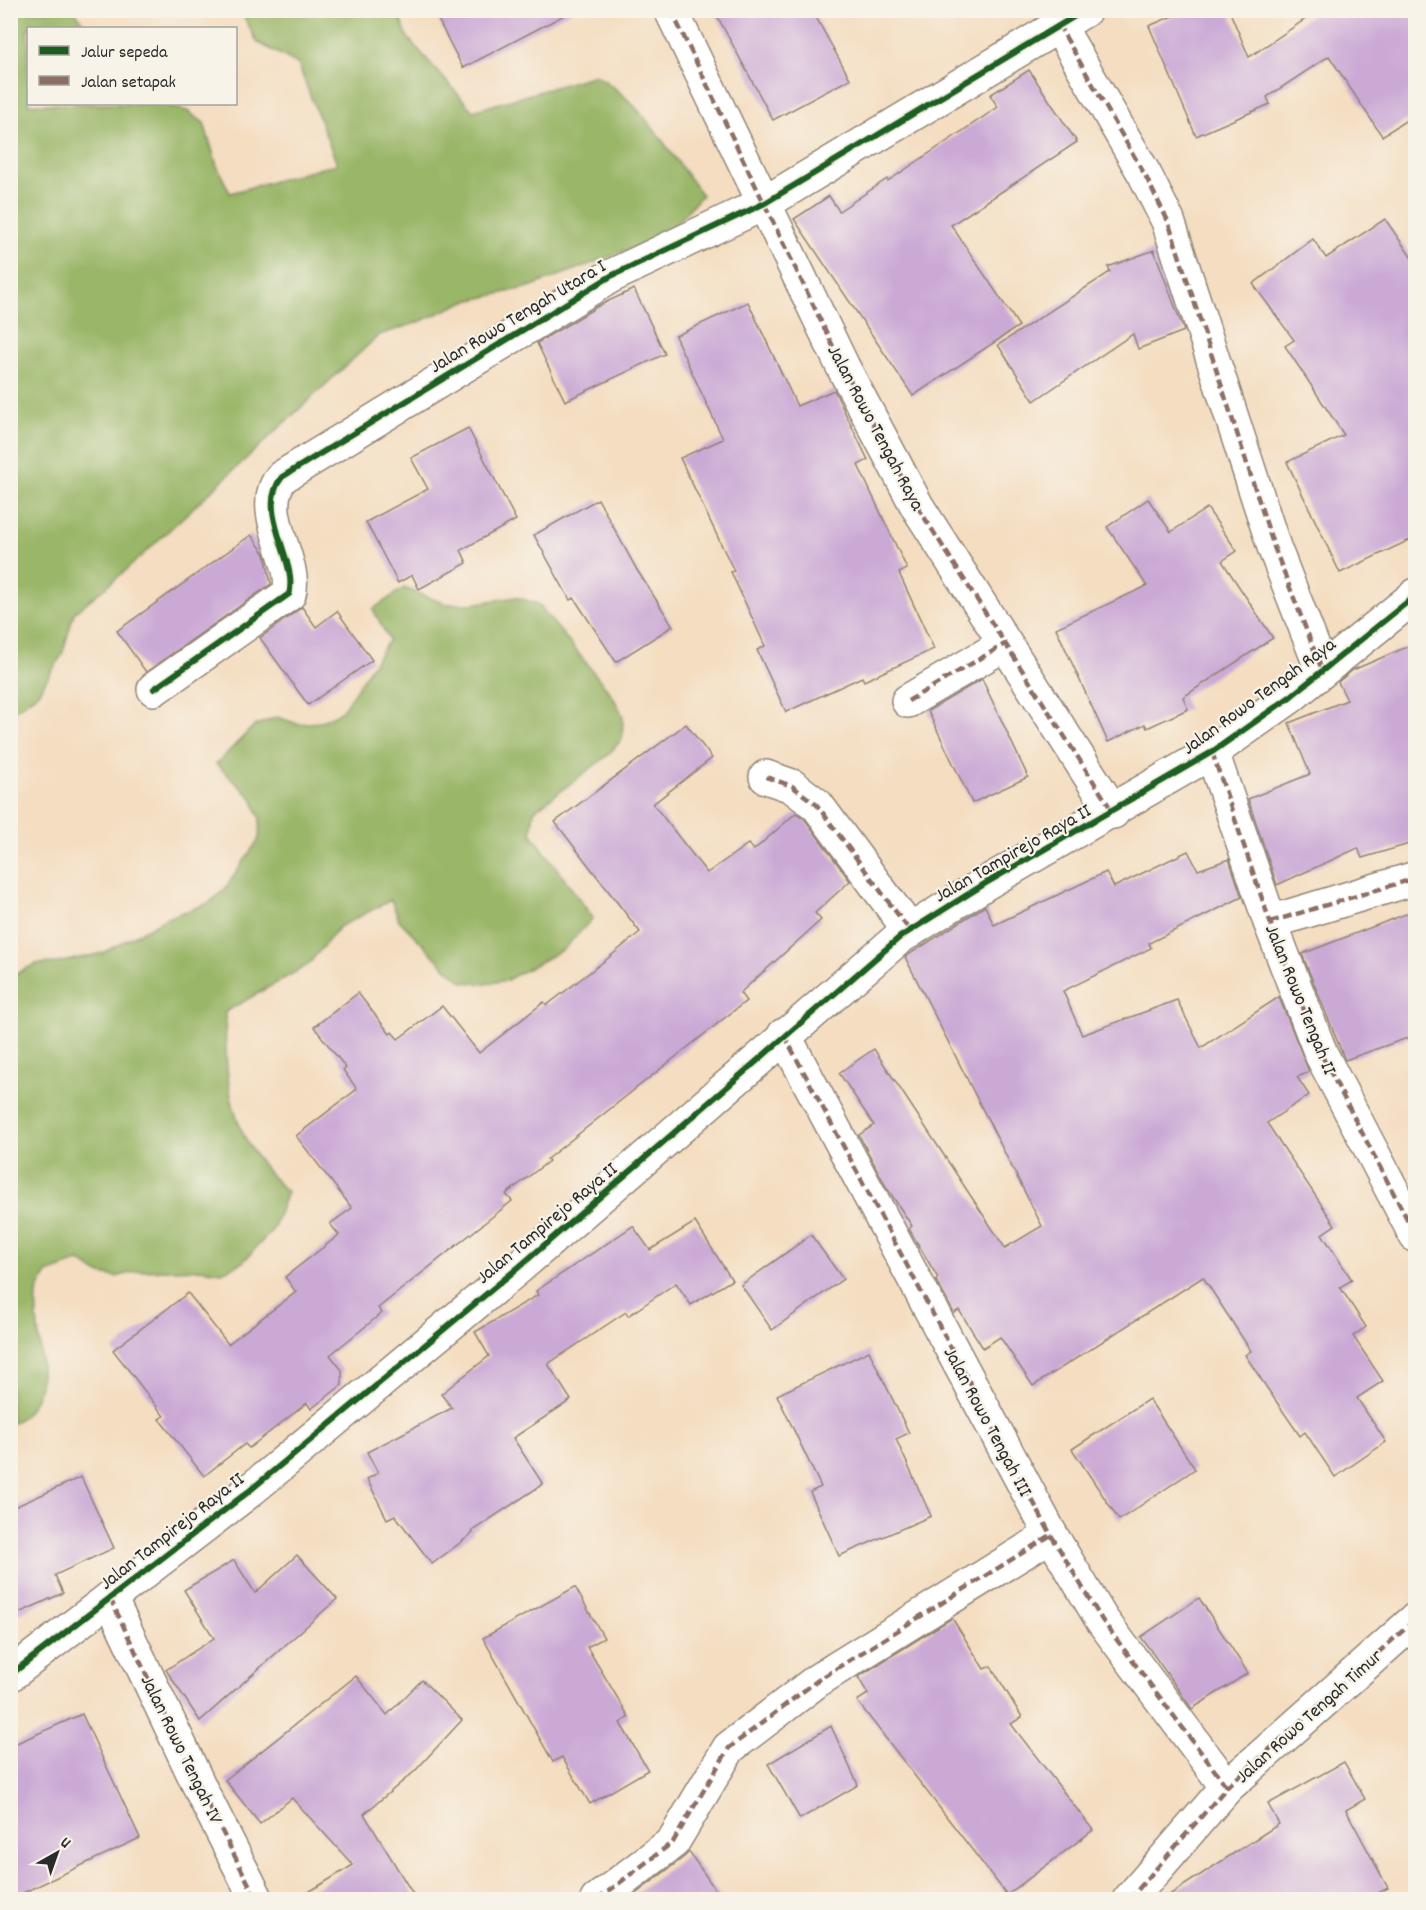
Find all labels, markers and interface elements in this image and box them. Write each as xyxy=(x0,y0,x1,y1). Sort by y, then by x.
legend xyxy=(27,27,237,105)
text: Jalur sepeda xyxy=(81,41,168,66)
text: Jalan setapak xyxy=(81,71,176,96)
street label: Jalan Rowo Tengah Utara I xyxy=(425,254,612,381)
street label: Jalan Rowo Tengah Raya xyxy=(819,341,930,517)
street label: Jalan Rowo Tengah Raya xyxy=(1177,632,1343,763)
street label: Jalan Tampirejo Raya II xyxy=(930,798,1097,911)
street label: Jalan Rowo Tengah II xyxy=(1256,921,1342,1080)
street label: Jalan Tampirejo Raya II xyxy=(471,1157,625,1292)
street label: Jalan Rowo Tengah III xyxy=(935,1342,1038,1502)
street label: Jalan Tampirejo Raya II xyxy=(94,1467,251,1598)
street label: Jalan Rowo Tengah Timur xyxy=(1230,1643,1390,1791)
street label: Jalan Rowo Tengah IV xyxy=(132,1671,229,1830)
north arrow xyxy=(27,1823,87,1883)
text: U xyxy=(55,1832,76,1855)

